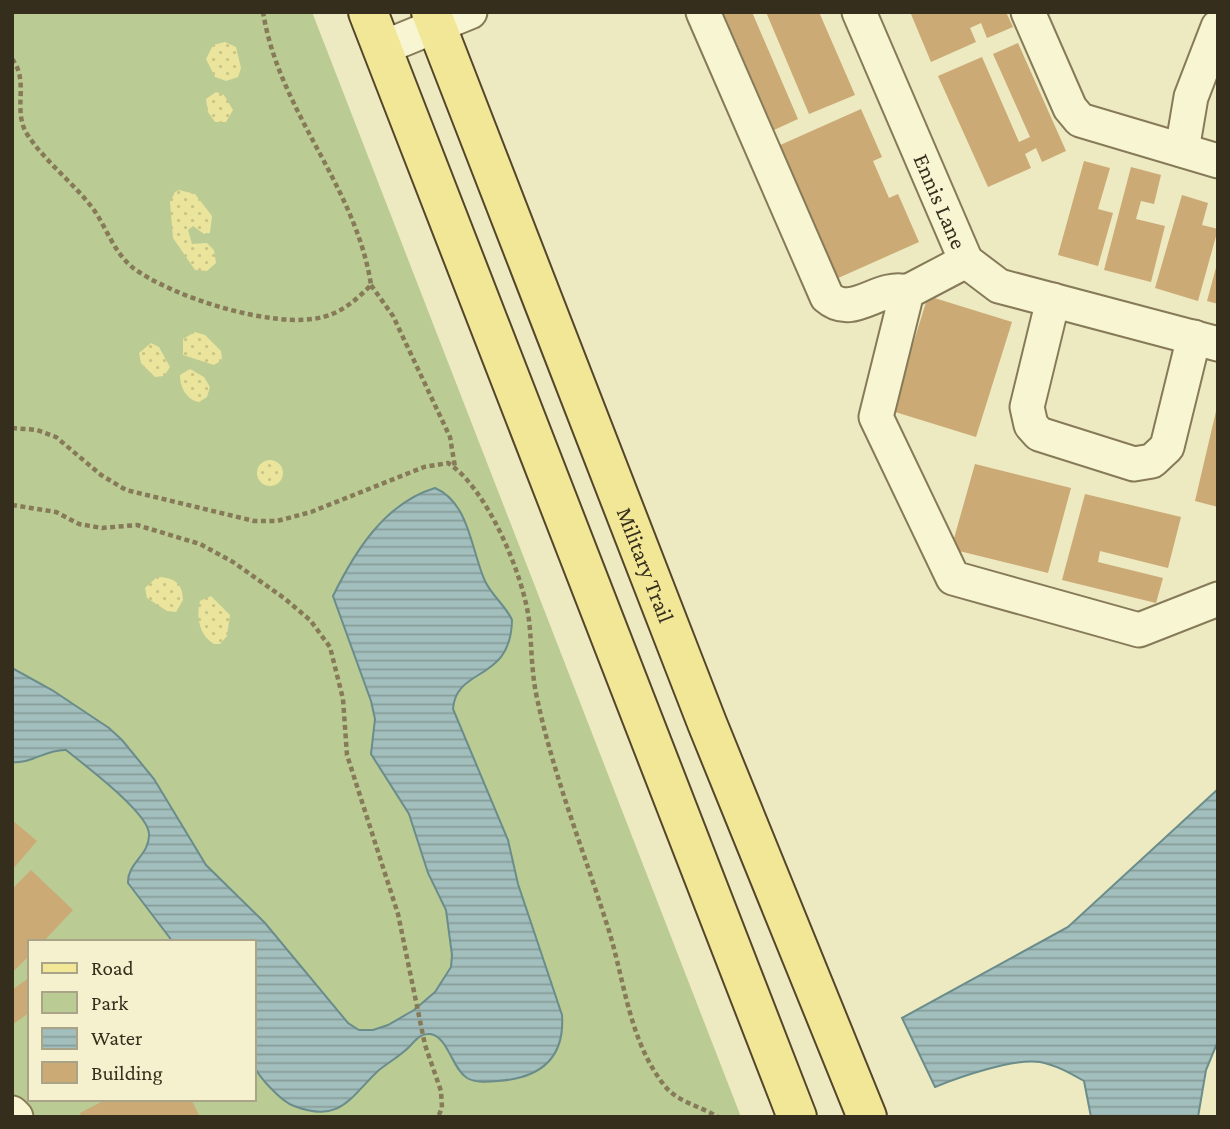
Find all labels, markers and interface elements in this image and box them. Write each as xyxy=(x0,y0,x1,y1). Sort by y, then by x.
street label: Ennis Lane xyxy=(908,150,972,253)
street label: Military Trail xyxy=(611,503,680,626)
legend xyxy=(28,940,256,1101)
text: Road xyxy=(91,956,134,980)
text: Park xyxy=(91,991,128,1015)
text: Water xyxy=(91,1026,143,1050)
text: Building xyxy=(91,1061,163,1085)

